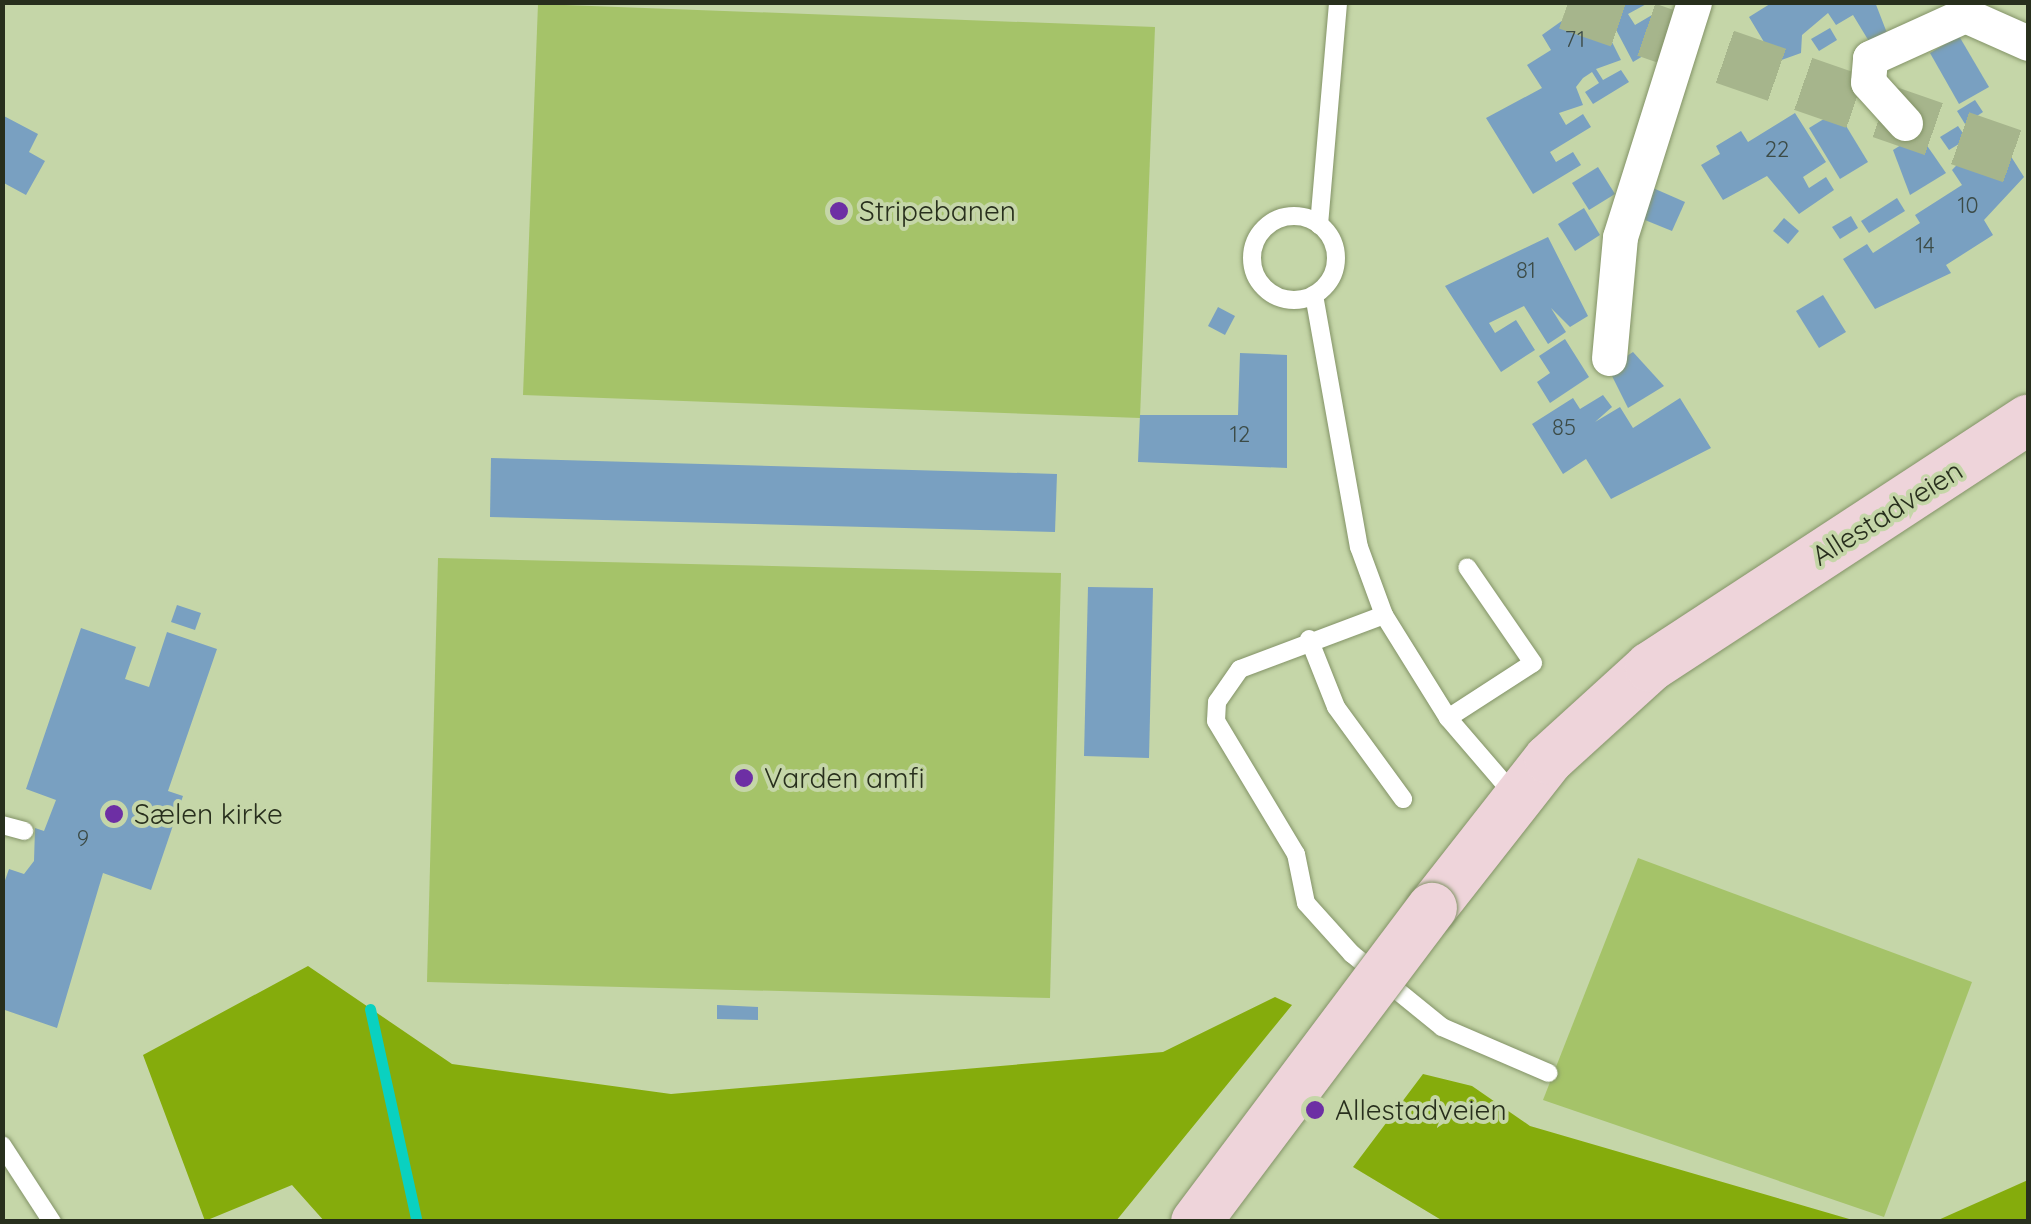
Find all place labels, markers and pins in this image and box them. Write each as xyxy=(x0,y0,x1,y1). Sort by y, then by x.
place label: Stripebanen xyxy=(859,194,1016,228)
marker: Stripebanen xyxy=(828,200,850,222)
place label: Varden amfi xyxy=(764,761,925,795)
marker: Varden amfi xyxy=(733,767,755,789)
place label: Sælen kirke xyxy=(134,797,283,831)
marker: Sælen kirke xyxy=(103,803,125,825)
place label: Allestadveien xyxy=(1335,1093,1507,1127)
marker: Allestadveien xyxy=(1304,1099,1326,1121)

